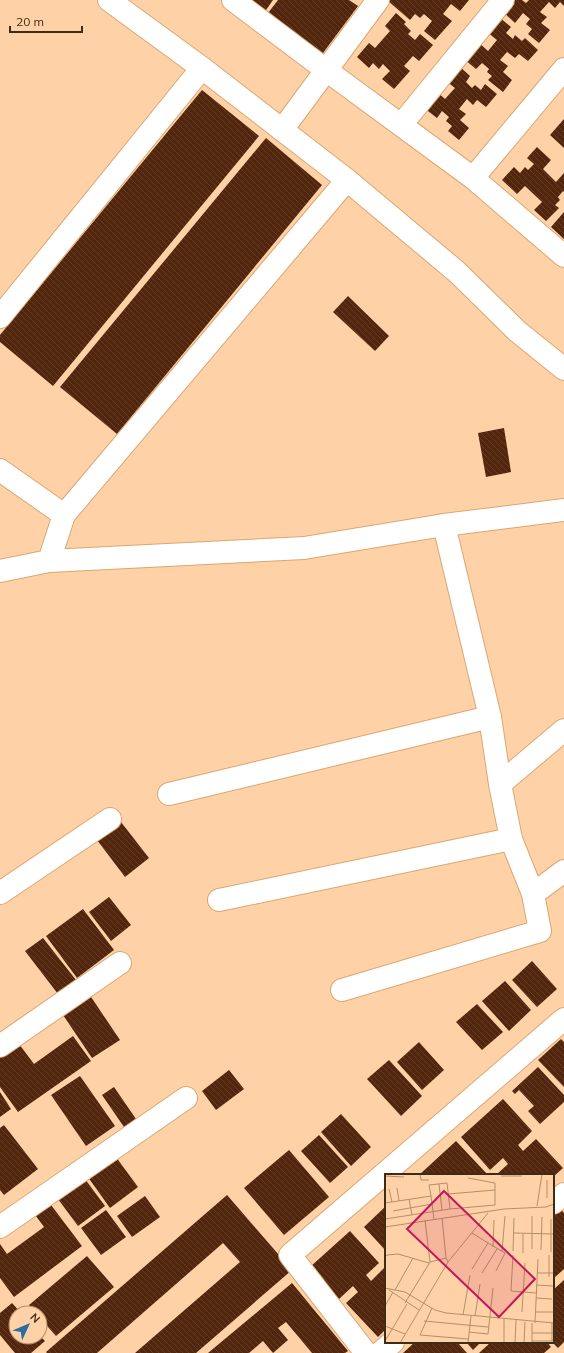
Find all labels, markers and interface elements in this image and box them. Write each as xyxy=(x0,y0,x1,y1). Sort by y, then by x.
scale bar xyxy=(10,8,82,34)
text: 20 m xyxy=(16,14,44,29)
inset map xyxy=(385,1174,554,1343)
north arrow xyxy=(8,1305,48,1345)
text: N xyxy=(27,1310,43,1326)

